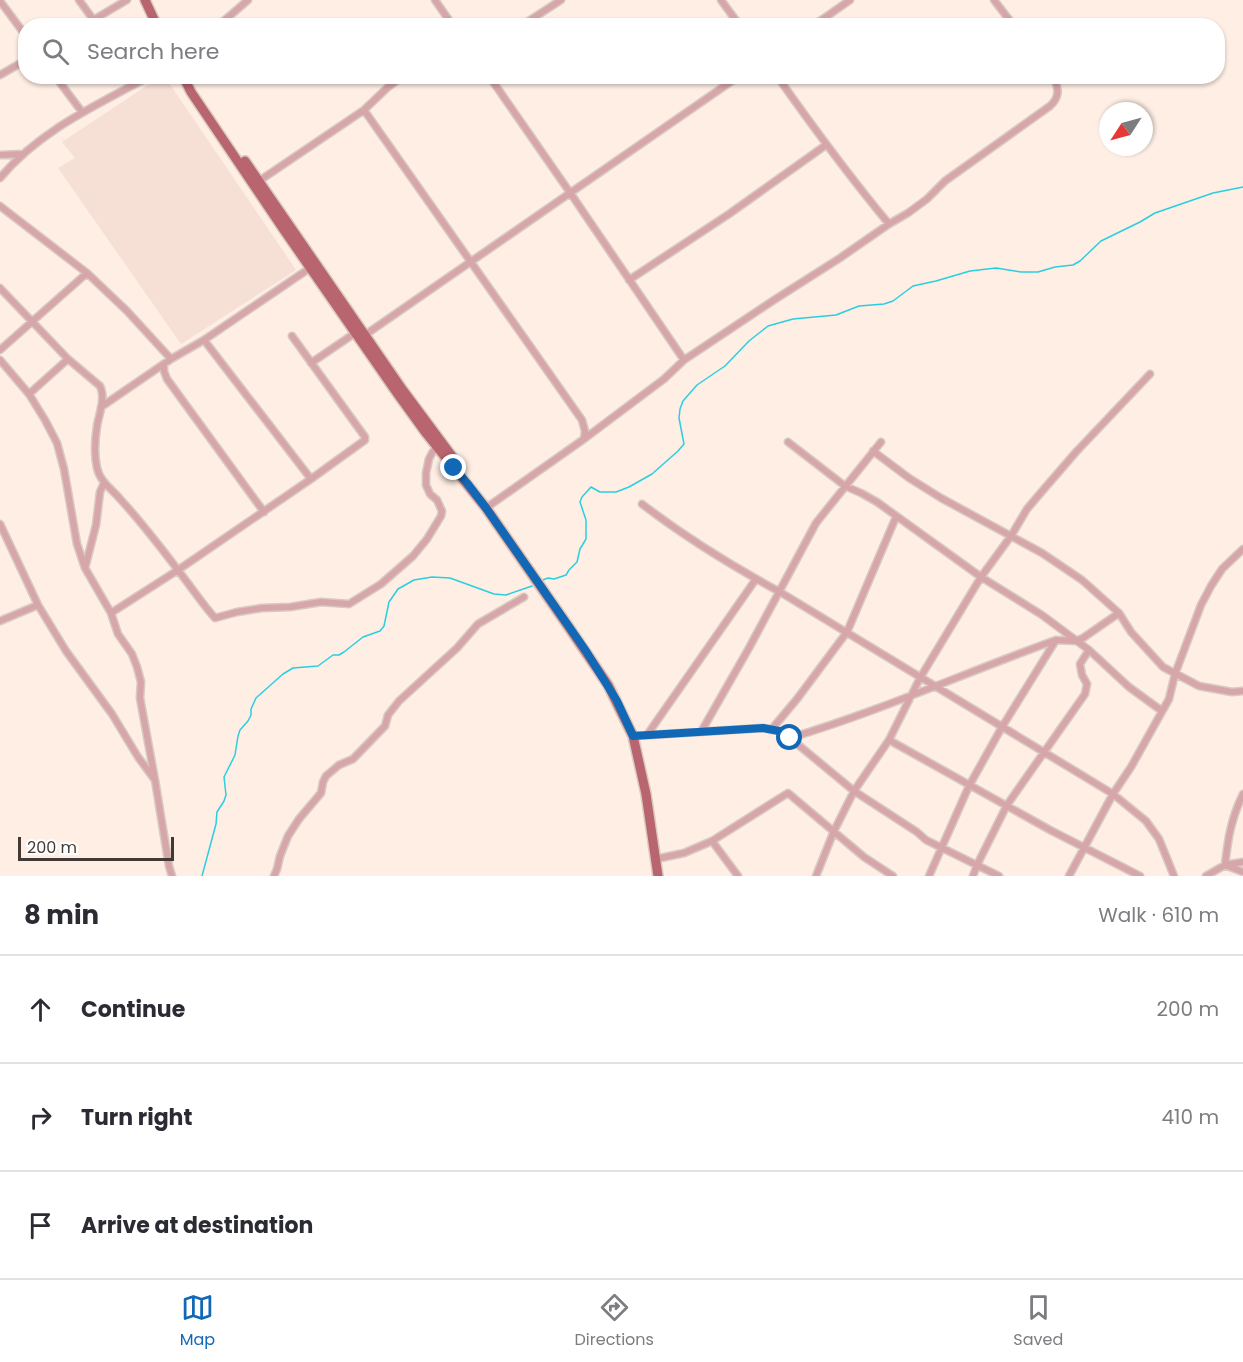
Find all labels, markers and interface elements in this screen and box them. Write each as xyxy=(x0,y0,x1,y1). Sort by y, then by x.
search box xyxy=(18,18,1225,84)
icon: search xyxy=(39,35,72,68)
text: Search here xyxy=(87,36,220,67)
north arrow xyxy=(1099,102,1153,156)
route end xyxy=(440,454,466,480)
route start xyxy=(776,724,802,750)
scale bar xyxy=(18,834,174,862)
text: 200 m xyxy=(27,836,77,859)
text: 8 min xyxy=(24,897,99,933)
text: Walk · 610 m xyxy=(1098,901,1219,929)
icon: ahead xyxy=(24,993,57,1026)
text: Continue xyxy=(81,994,185,1025)
text: 200 m xyxy=(1156,995,1219,1023)
icon: right xyxy=(24,1101,57,1134)
text: Turn right xyxy=(81,1102,192,1133)
text: 410 m xyxy=(1162,1103,1219,1131)
icon: arrive xyxy=(24,1209,57,1242)
text: Arrive at destination xyxy=(81,1210,313,1241)
tab: Map xyxy=(180,1291,215,1352)
tab: Directions xyxy=(575,1291,654,1352)
tab: Saved xyxy=(1013,1291,1063,1352)

